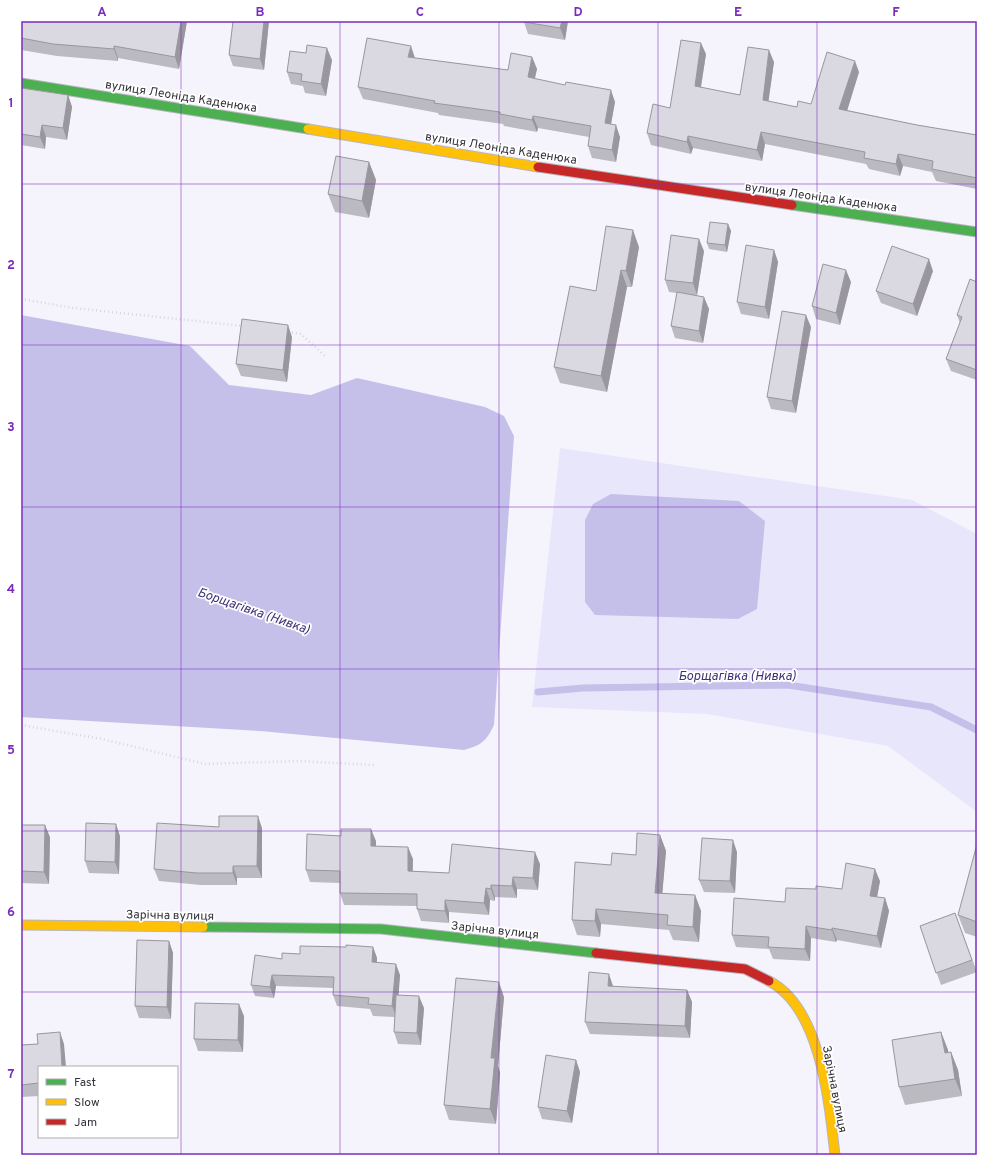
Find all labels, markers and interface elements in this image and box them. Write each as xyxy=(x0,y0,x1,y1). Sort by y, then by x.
text: A xyxy=(97,5,107,21)
text: B xyxy=(256,5,265,21)
text: C xyxy=(416,5,424,21)
text: D xyxy=(573,5,583,21)
text: E xyxy=(734,5,742,21)
text: F xyxy=(892,5,900,21)
street label: вулиця Леоніда Каденюка xyxy=(104,77,258,117)
text: 1 xyxy=(8,96,14,112)
street label: вулиця Леоніда Каденюка xyxy=(424,129,578,169)
street label: вулиця Леоніда Каденюка xyxy=(744,179,898,217)
text: 2 xyxy=(7,258,15,274)
text: 3 xyxy=(7,420,15,436)
text: 4 xyxy=(7,582,15,598)
water label: Борщагівка (Нивка) xyxy=(195,585,312,639)
water label: Борщагівка (Нивка) xyxy=(678,669,796,685)
text: 5 xyxy=(7,743,15,759)
text: 6 xyxy=(7,905,15,921)
street label: Зарічна вулиця xyxy=(126,907,214,925)
street label: Зарічна вулиця xyxy=(450,918,540,944)
street label: Зарічна вулиця xyxy=(818,1044,850,1134)
legend xyxy=(38,1066,178,1138)
text: 7 xyxy=(8,1067,15,1083)
text: Fast xyxy=(74,1075,96,1091)
text: Slow xyxy=(74,1095,100,1111)
text: Jam xyxy=(74,1115,97,1131)

